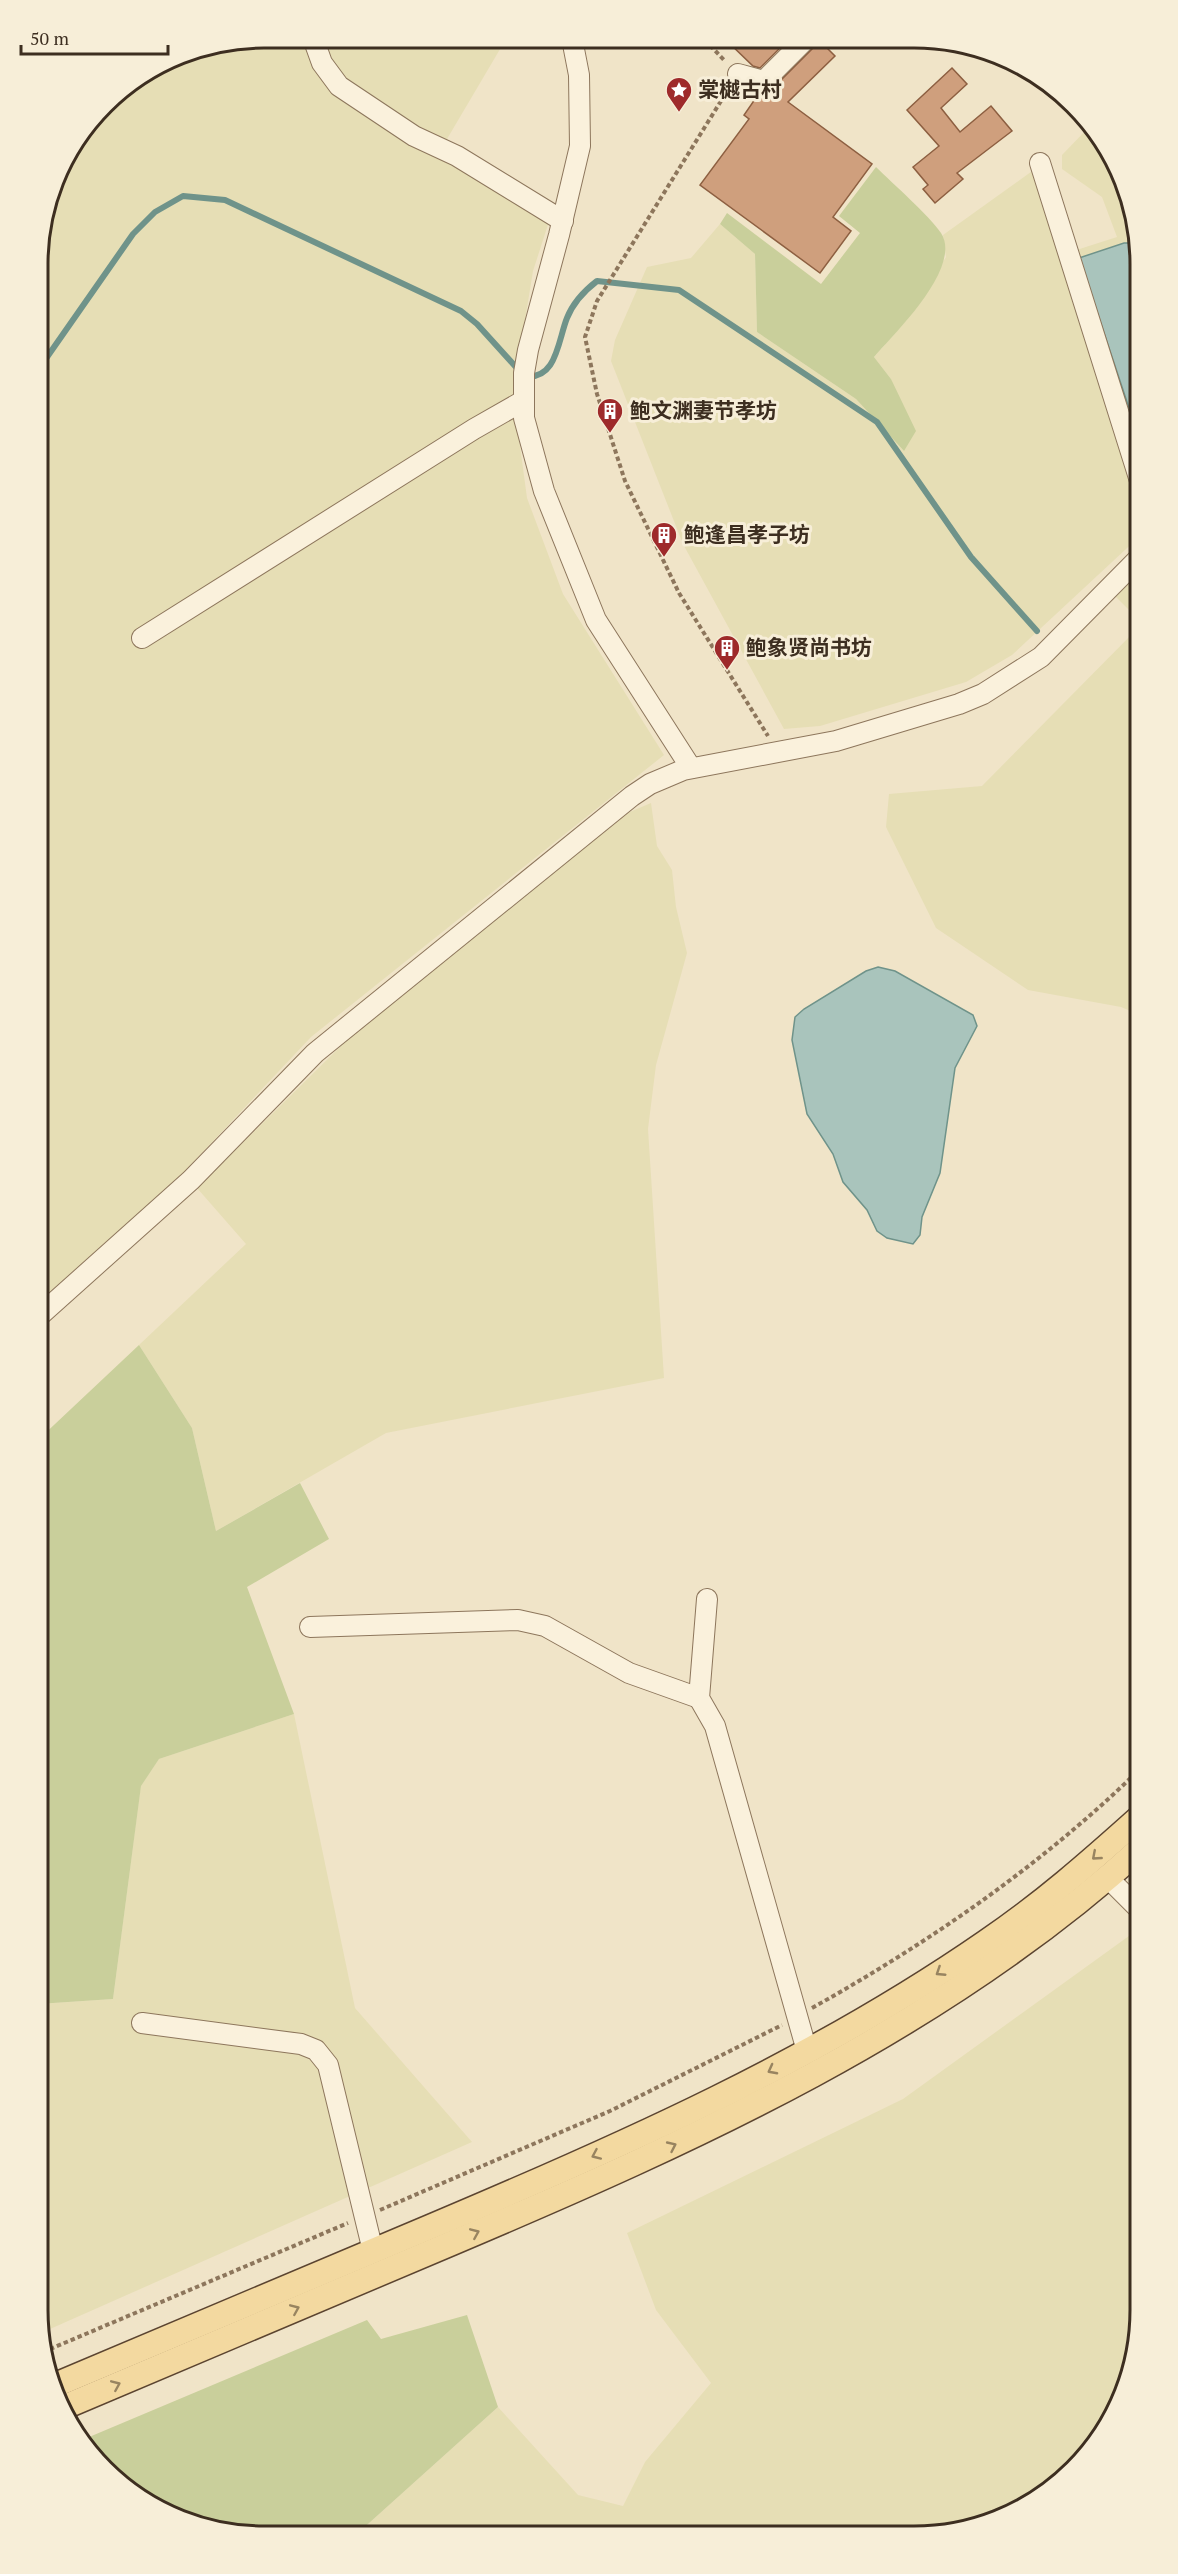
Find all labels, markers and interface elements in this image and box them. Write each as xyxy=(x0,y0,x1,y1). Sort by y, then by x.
scale bar xyxy=(21,18,168,56)
text: 50 m xyxy=(30,26,70,50)
place icon: 棠樾古村 xyxy=(664,75,694,113)
place label: 棠樾古村 xyxy=(698,75,782,103)
building icon: 鲍文渊妻节孝坊 xyxy=(595,396,625,434)
place label: 鲍文渊妻节孝坊 xyxy=(630,396,777,424)
building icon: 鲍逢昌孝子坊 xyxy=(649,520,679,558)
place label: 鲍逢昌孝子坊 xyxy=(684,520,810,548)
building icon: 鲍象贤尚书坊 xyxy=(712,633,742,671)
place label: 鲍象贤尚书坊 xyxy=(746,633,872,661)
one-way arrow xyxy=(1092,1848,1103,1859)
one-way arrow xyxy=(936,1965,947,1976)
one-way arrow xyxy=(767,2063,778,2075)
one-way arrow xyxy=(666,2142,677,2154)
one-way arrow xyxy=(592,2148,603,2160)
one-way arrow xyxy=(468,2228,479,2240)
one-way arrow xyxy=(289,2304,300,2316)
one-way arrow xyxy=(109,2380,120,2392)

